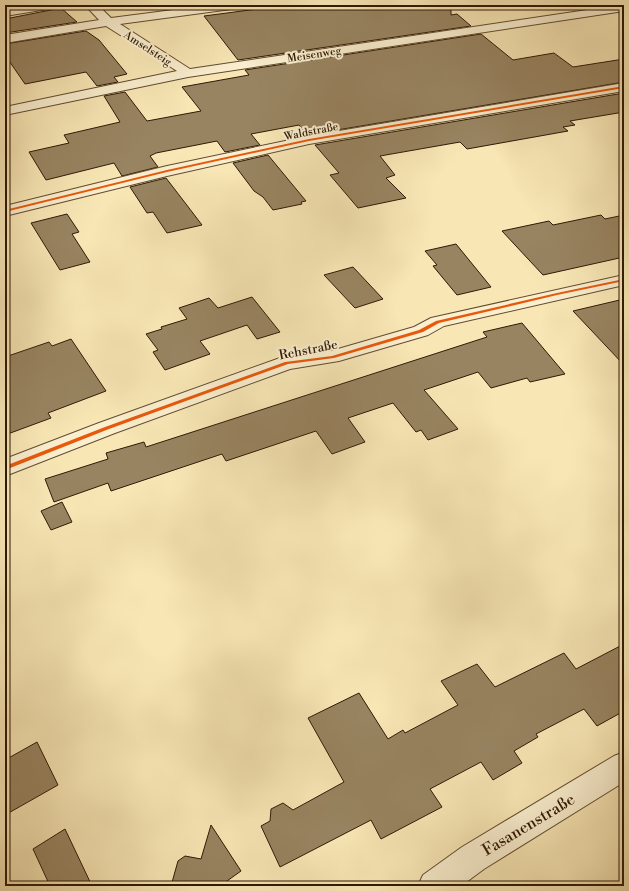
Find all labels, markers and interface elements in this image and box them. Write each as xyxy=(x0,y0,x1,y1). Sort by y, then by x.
street label: Amselsteig xyxy=(120,28,174,70)
street label: Meisenweg xyxy=(286,44,343,66)
street label: Waldstraße xyxy=(282,120,340,144)
street label: Rehstraße xyxy=(277,336,339,364)
street label: Fasanenstraße xyxy=(479,789,579,860)

